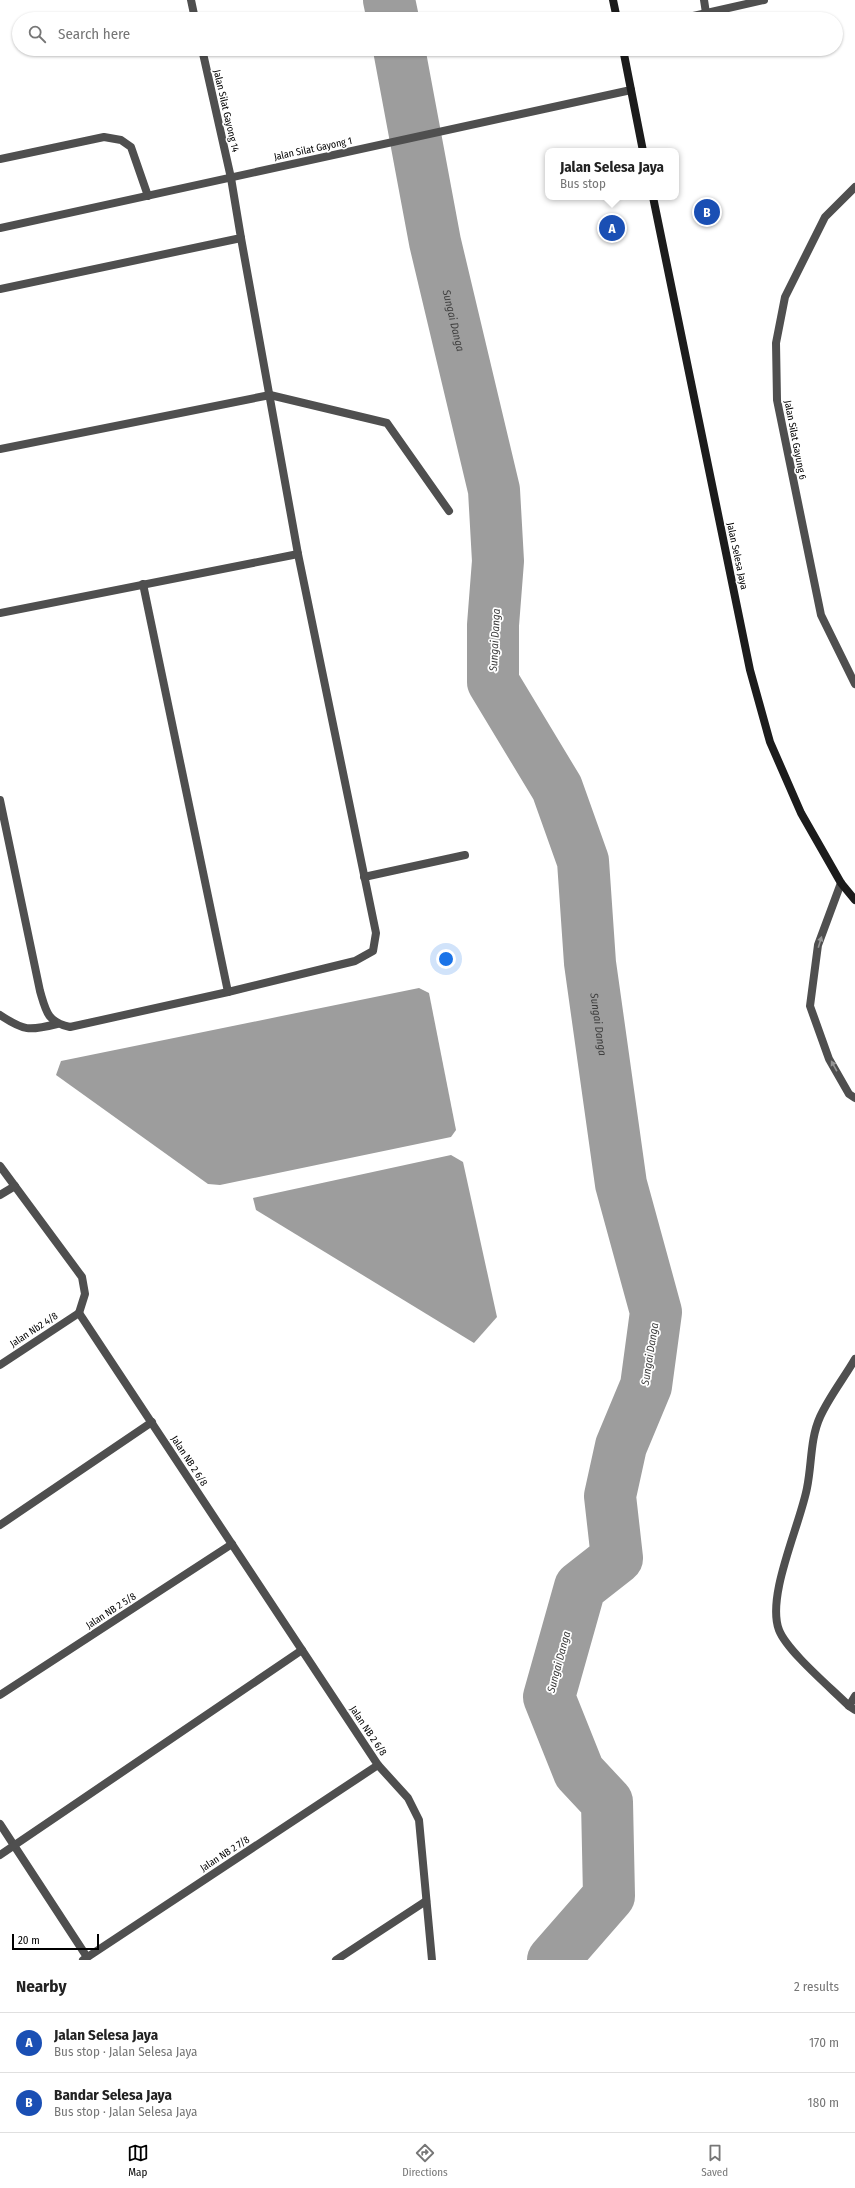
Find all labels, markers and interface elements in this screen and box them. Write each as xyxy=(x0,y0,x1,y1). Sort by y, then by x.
search box xyxy=(12,12,843,56)
icon: search xyxy=(26,23,48,45)
text: Search here xyxy=(58,25,130,43)
street label: Jalan Silat Gayong 14 xyxy=(211,69,241,154)
street label: Jalan Silat Gayong 1 xyxy=(273,135,353,163)
popup xyxy=(545,148,679,200)
text: Jalan Selesa Jaya xyxy=(560,158,664,176)
text: Bus stop xyxy=(560,176,606,191)
pin: B xyxy=(694,197,720,227)
pin: A xyxy=(599,213,625,243)
water label: Sungai Danga xyxy=(440,287,467,353)
street label: Jalan Silat Gayung 6 xyxy=(781,399,809,481)
street label: Jalan Selesa Jaya xyxy=(724,521,750,591)
water label: Sungai Danga xyxy=(487,608,503,673)
one-way arrow xyxy=(817,935,823,947)
your location xyxy=(436,949,456,969)
water label: Sungai Danga xyxy=(588,991,609,1057)
one-way arrow xyxy=(830,1061,837,1072)
street label: Jalan Nb2 4/8 xyxy=(8,1310,60,1350)
water label: Sungai Danga xyxy=(638,1322,661,1387)
street label: Jalan NB 2 6/8 xyxy=(168,1434,210,1488)
street label: Jalan NB 2 5/8 xyxy=(84,1590,138,1632)
water label: Sungai Danga xyxy=(544,1630,573,1695)
street label: Jalan NB 2 6/8 xyxy=(347,1704,389,1758)
street label: Jalan NB 2 7/8 xyxy=(198,1834,252,1874)
scale bar xyxy=(12,1932,99,1951)
text: 20 m xyxy=(18,1934,40,1947)
text: Nearby xyxy=(16,1976,67,1997)
text: 2 results xyxy=(794,1979,839,1994)
text: Jalan Selesa Jaya xyxy=(54,2026,158,2044)
text: A xyxy=(25,2035,33,2050)
text: 170 m xyxy=(809,2035,839,2050)
text: Bus stop · Jalan Selesa Jaya xyxy=(54,2044,197,2059)
text: Bandar Selesa Jaya xyxy=(54,2086,172,2104)
text: B xyxy=(25,2095,33,2110)
text: 180 m xyxy=(808,2095,839,2110)
text: Bus stop · Jalan Selesa Jaya xyxy=(54,2104,197,2119)
tab: Map xyxy=(127,2142,149,2179)
tab: Directions xyxy=(402,2142,448,2179)
tab: Saved xyxy=(701,2142,728,2179)

